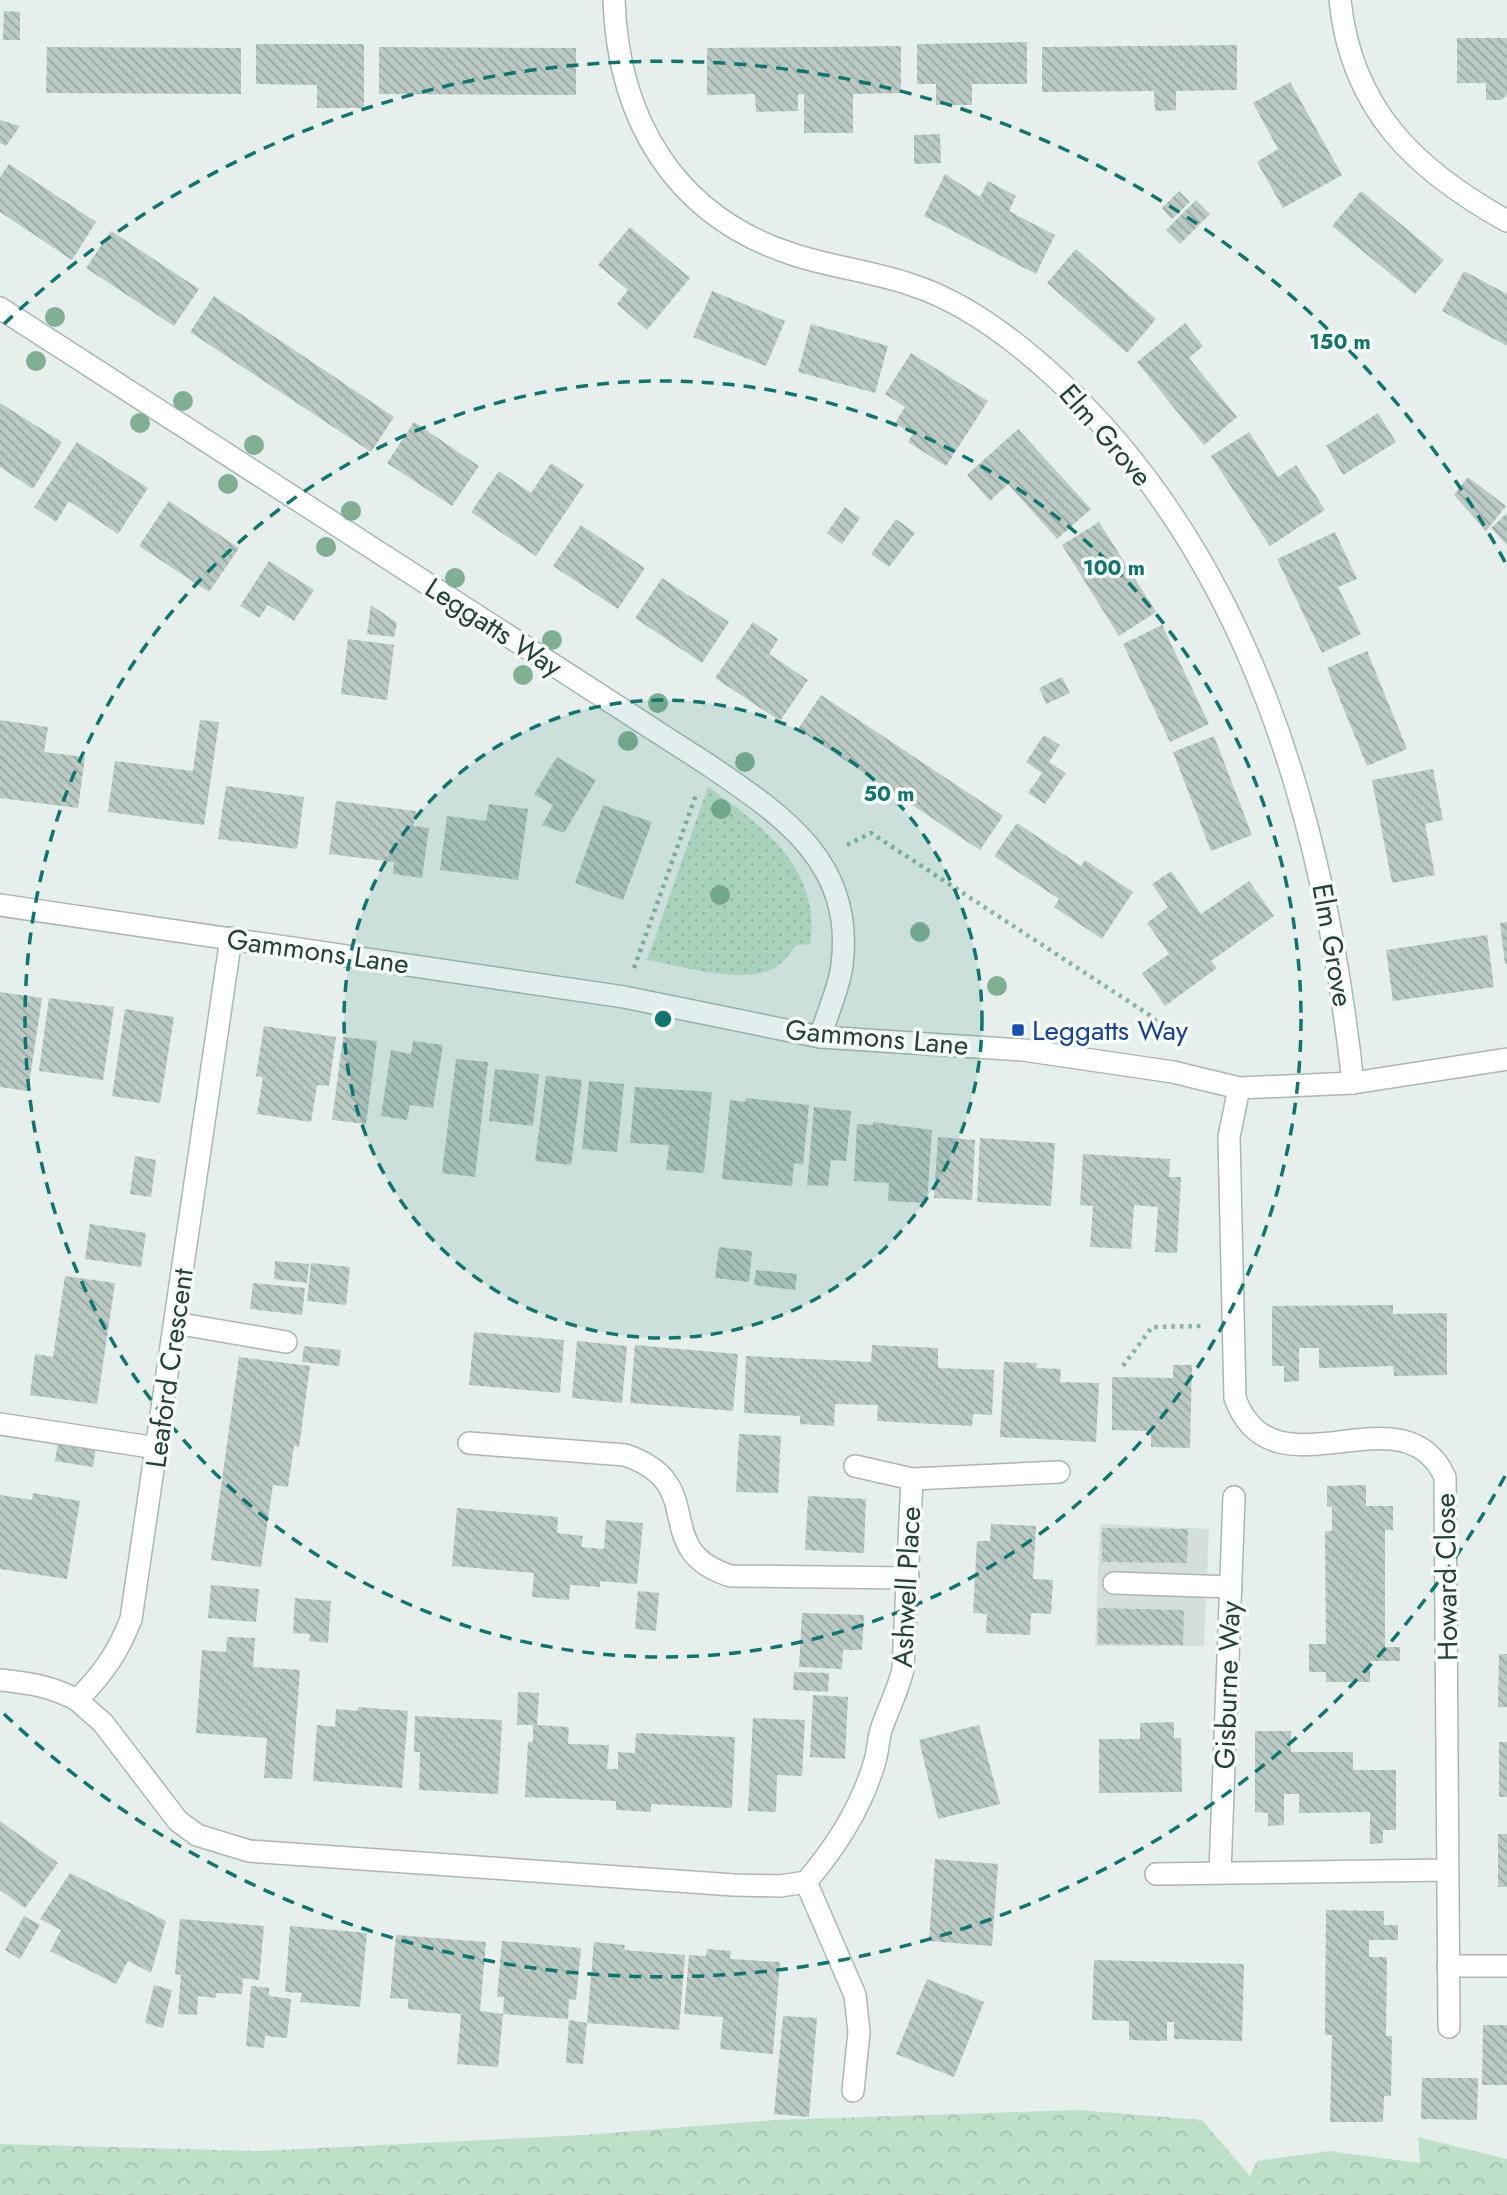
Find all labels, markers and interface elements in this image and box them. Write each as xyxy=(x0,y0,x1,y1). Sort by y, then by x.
text: 150 m xyxy=(1309,327,1371,357)
street label: Elm Grove xyxy=(1049,375,1162,496)
text: 100 m xyxy=(1083,553,1145,583)
street label: Leggatts Way xyxy=(417,568,571,687)
text: 50 m xyxy=(864,779,914,809)
street label: Elm Grove xyxy=(1302,880,1363,1010)
street label: Gammons Lane xyxy=(224,918,412,985)
centre of rings xyxy=(651,1007,675,1031)
street label: Gammons Lane xyxy=(784,1009,970,1066)
place label: Leggatts Way xyxy=(1032,1010,1189,1051)
marker: Leggatts Way xyxy=(1010,1022,1026,1038)
street label: Leaford Crescent xyxy=(135,1265,204,1470)
street label: Howard Close xyxy=(1425,1493,1468,1661)
street label: Ashwell Place xyxy=(882,1505,931,1669)
street label: Gisburne Way xyxy=(1204,1599,1251,1770)

